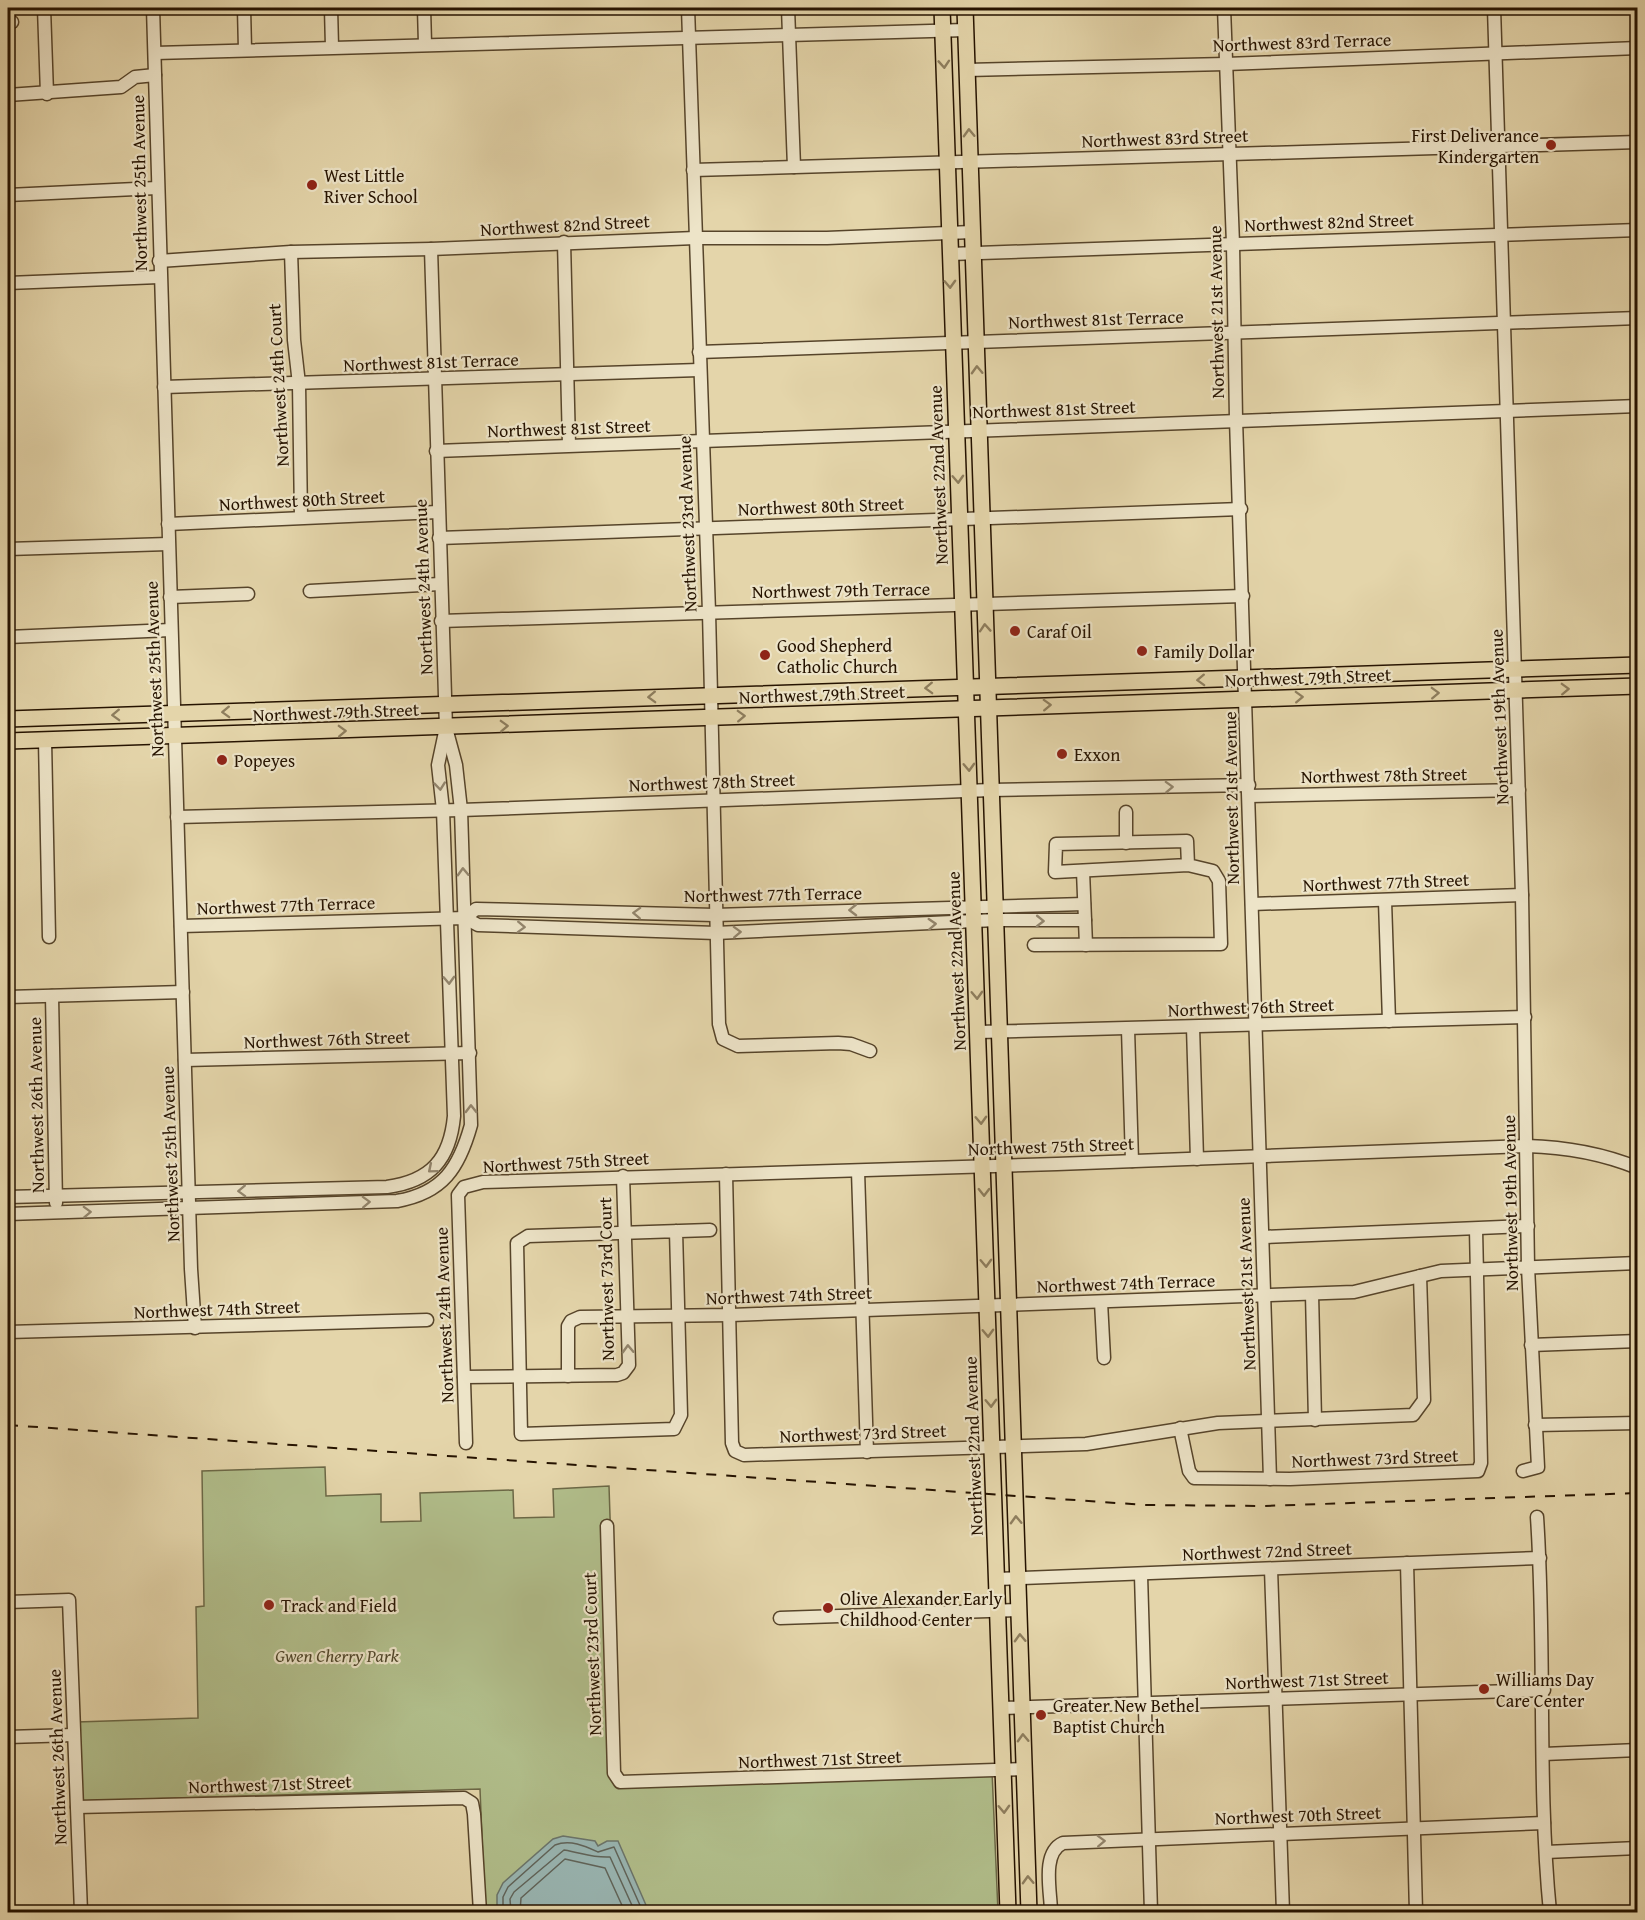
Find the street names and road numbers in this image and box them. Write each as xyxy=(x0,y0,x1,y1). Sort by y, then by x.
street label: Northwest 83rd Terrace xyxy=(1212,25,1392,59)
street label: Northwest 25th Avenue xyxy=(124,95,154,271)
street label: Northwest 83rd Street xyxy=(1081,122,1249,154)
street label: Northwest 82nd Street xyxy=(1244,206,1415,238)
street label: Northwest 82nd Street xyxy=(480,207,651,243)
street label: Northwest 21st Avenue xyxy=(1201,225,1231,399)
street label: Northwest 24th Court xyxy=(260,302,296,467)
street label: Northwest 81st Terrace xyxy=(1008,302,1184,336)
street label: Northwest 81st Terrace xyxy=(343,345,519,379)
street label: Northwest 22nd Avenue xyxy=(921,385,955,565)
street label: Northwest 81st Street xyxy=(972,393,1137,425)
street label: Northwest 81st Street xyxy=(487,412,652,444)
street label: Northwest 23rd Avenue xyxy=(670,435,704,613)
street label: Northwest 80th Street xyxy=(218,482,386,518)
street label: Northwest 80th Street xyxy=(737,490,905,522)
street label: Northwest 24th Avenue xyxy=(406,498,440,676)
street label: Northwest 79th Terrace xyxy=(752,575,930,605)
street label: Northwest 25th Avenue xyxy=(137,580,171,758)
street label: Northwest 19th Avenue xyxy=(1482,628,1516,806)
street label: Northwest 79th Street xyxy=(1224,661,1392,693)
street label: Northwest 79th Street xyxy=(738,678,906,710)
street label: Northwest 79th Street xyxy=(252,696,420,728)
street label: Northwest 21st Avenue xyxy=(1216,711,1246,885)
street label: Northwest 78th Street xyxy=(1301,760,1468,790)
street label: Northwest 78th Street xyxy=(628,766,796,798)
street label: Northwest 77th Street xyxy=(1302,866,1470,898)
street label: Northwest 22nd Avenue xyxy=(939,871,973,1051)
street label: Northwest 77th Terrace xyxy=(684,879,862,909)
street label: Northwest 77th Terrace xyxy=(196,888,376,922)
street label: Northwest 76th Street xyxy=(1167,991,1335,1023)
street label: Northwest 26th Avenue xyxy=(21,1017,51,1193)
street label: Northwest 76th Street xyxy=(243,1023,411,1055)
street label: Northwest 25th Avenue xyxy=(153,1065,187,1243)
street label: Northwest 19th Avenue xyxy=(1495,1115,1525,1291)
street label: Northwest 75th Street xyxy=(967,1130,1135,1162)
street label: Northwest 75th Street xyxy=(482,1144,650,1180)
street label: Northwest 73rd Court xyxy=(591,1196,621,1361)
street label: Northwest 21st Avenue xyxy=(1229,1197,1263,1371)
street label: Northwest 24th Avenue xyxy=(427,1226,461,1404)
street label: Northwest 74th Terrace xyxy=(1036,1266,1216,1300)
street label: Northwest 74th Street xyxy=(705,1279,873,1311)
street label: Northwest 74th Street xyxy=(133,1293,301,1325)
street label: Northwest 22nd Avenue xyxy=(956,1356,990,1536)
street label: Northwest 73rd Street xyxy=(779,1417,947,1449)
street label: Northwest 73rd Street xyxy=(1291,1442,1459,1474)
street label: Northwest 72nd Street xyxy=(1182,1535,1353,1567)
street label: Northwest 23rd Court xyxy=(576,1571,608,1736)
street label: Northwest 71st Street xyxy=(1225,1664,1390,1696)
street label: Northwest 26th Avenue xyxy=(40,1668,74,1846)
street label: Northwest 71st Street xyxy=(738,1743,903,1775)
street label: Northwest 71st Street xyxy=(188,1768,353,1800)
street label: Northwest 70th Street xyxy=(1214,1799,1382,1831)

